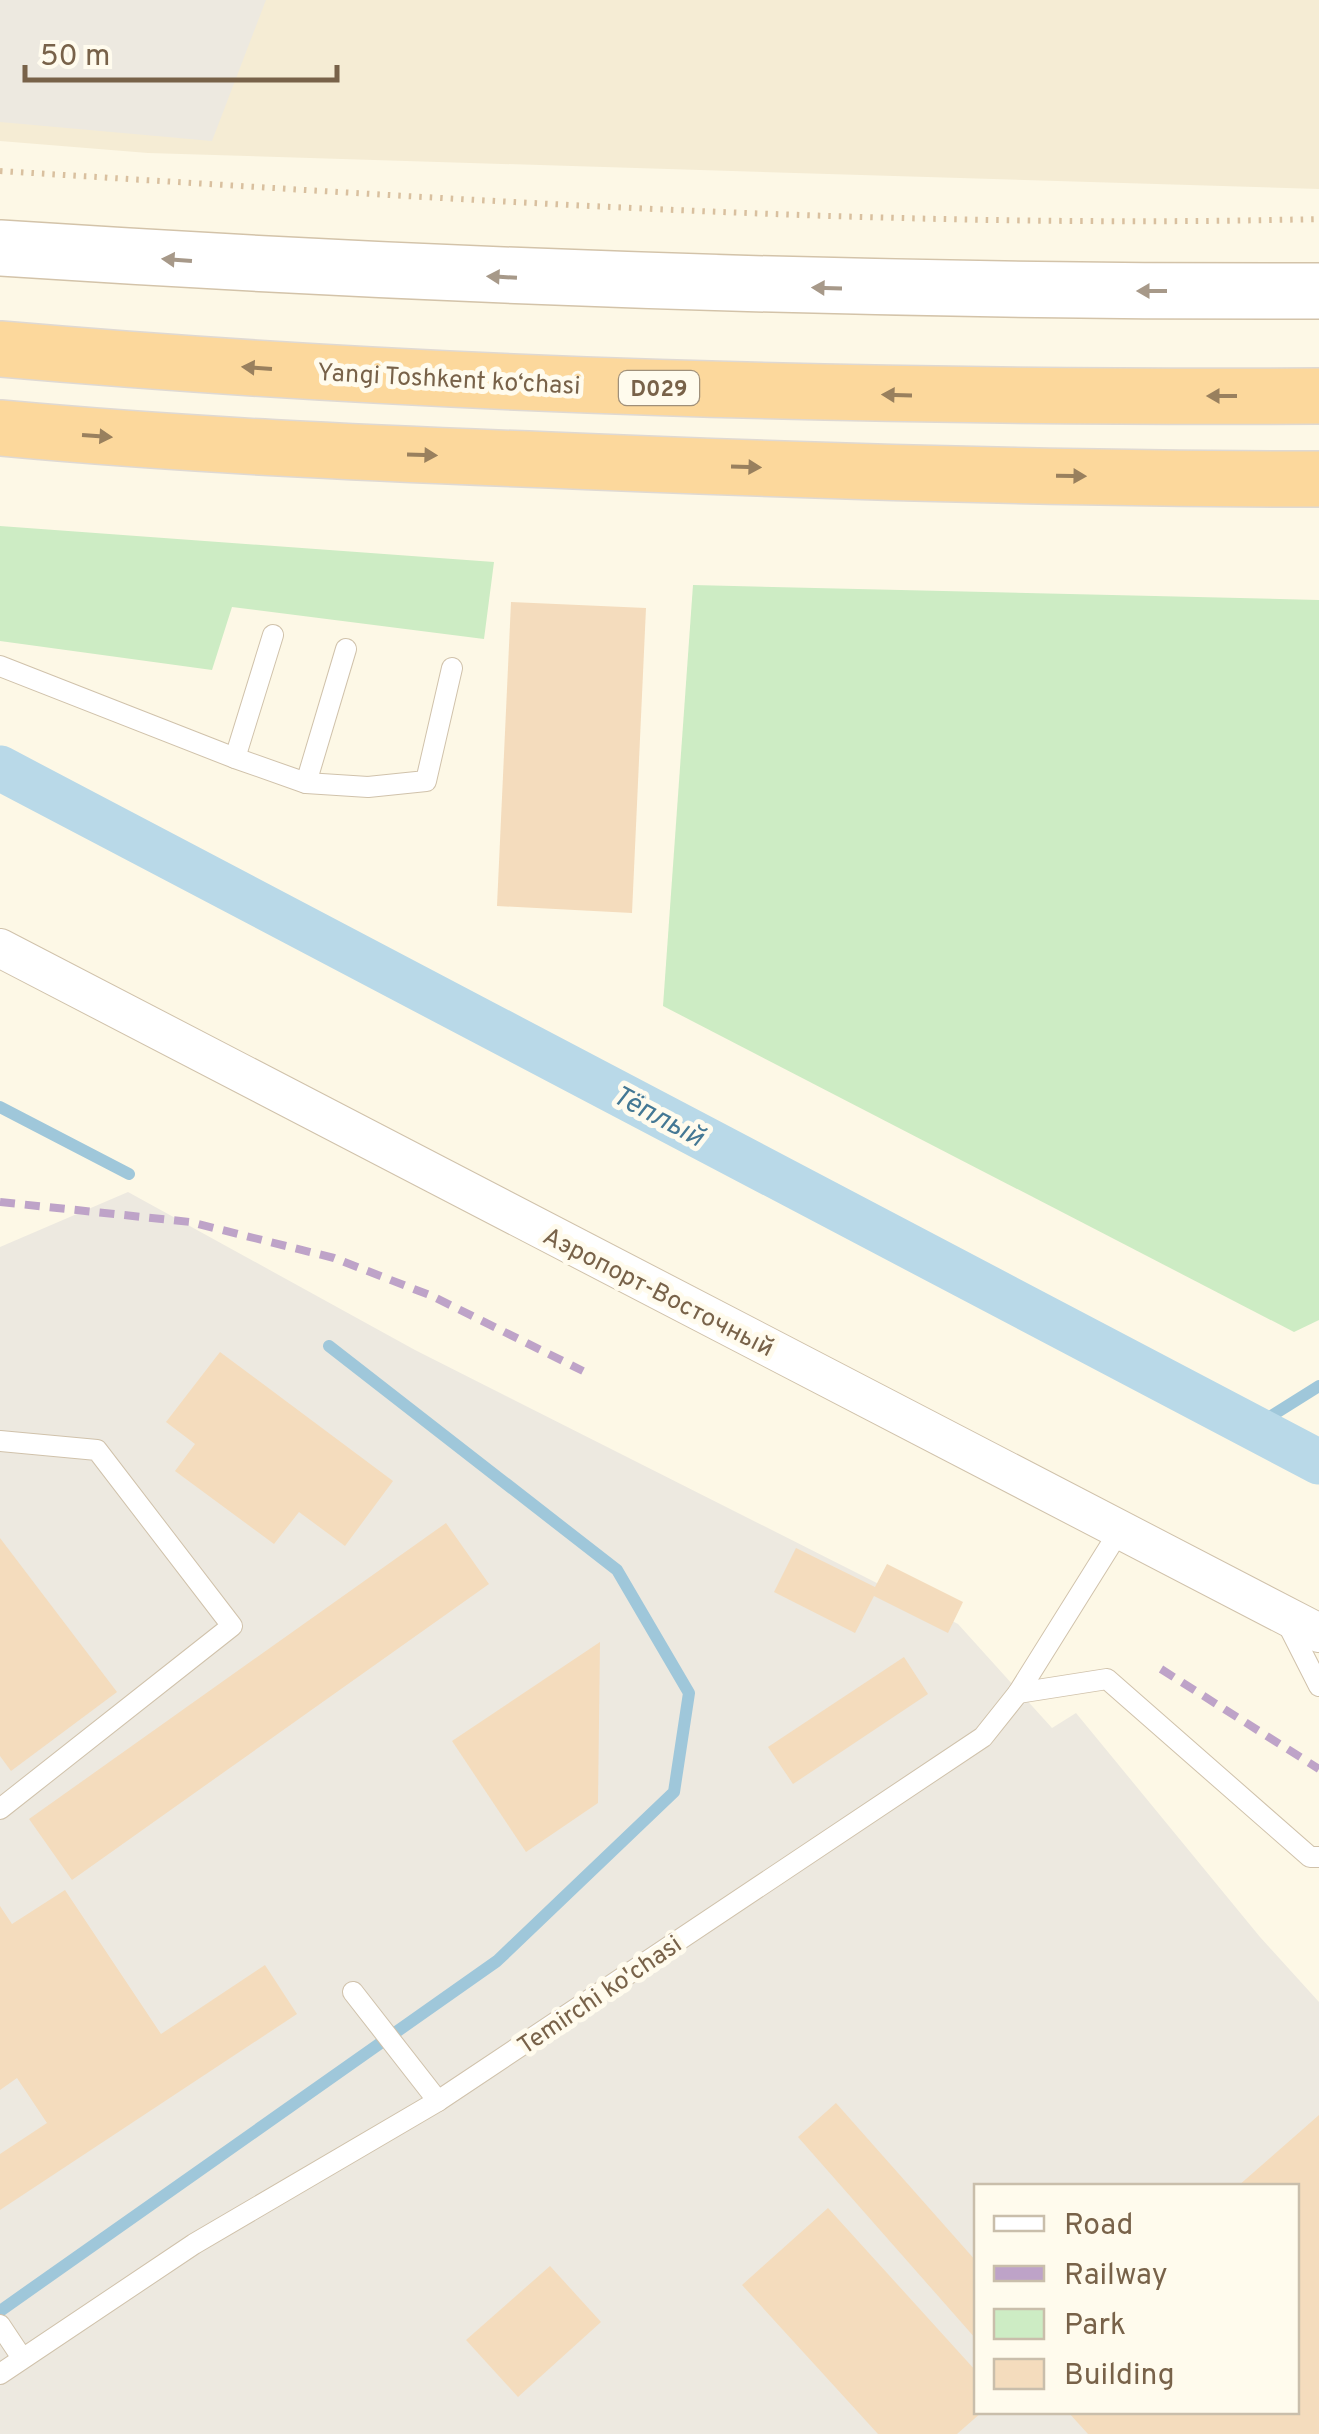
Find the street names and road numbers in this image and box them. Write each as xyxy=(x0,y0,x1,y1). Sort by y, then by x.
street label: Yangi Toshkent ko‘chasi xyxy=(317,358,581,404)
road number: D029 xyxy=(619,371,699,405)
street label: Аэропорт-Восточный xyxy=(537,1222,778,1366)
street label: Temirchi ko'chasi xyxy=(512,1930,689,2063)

